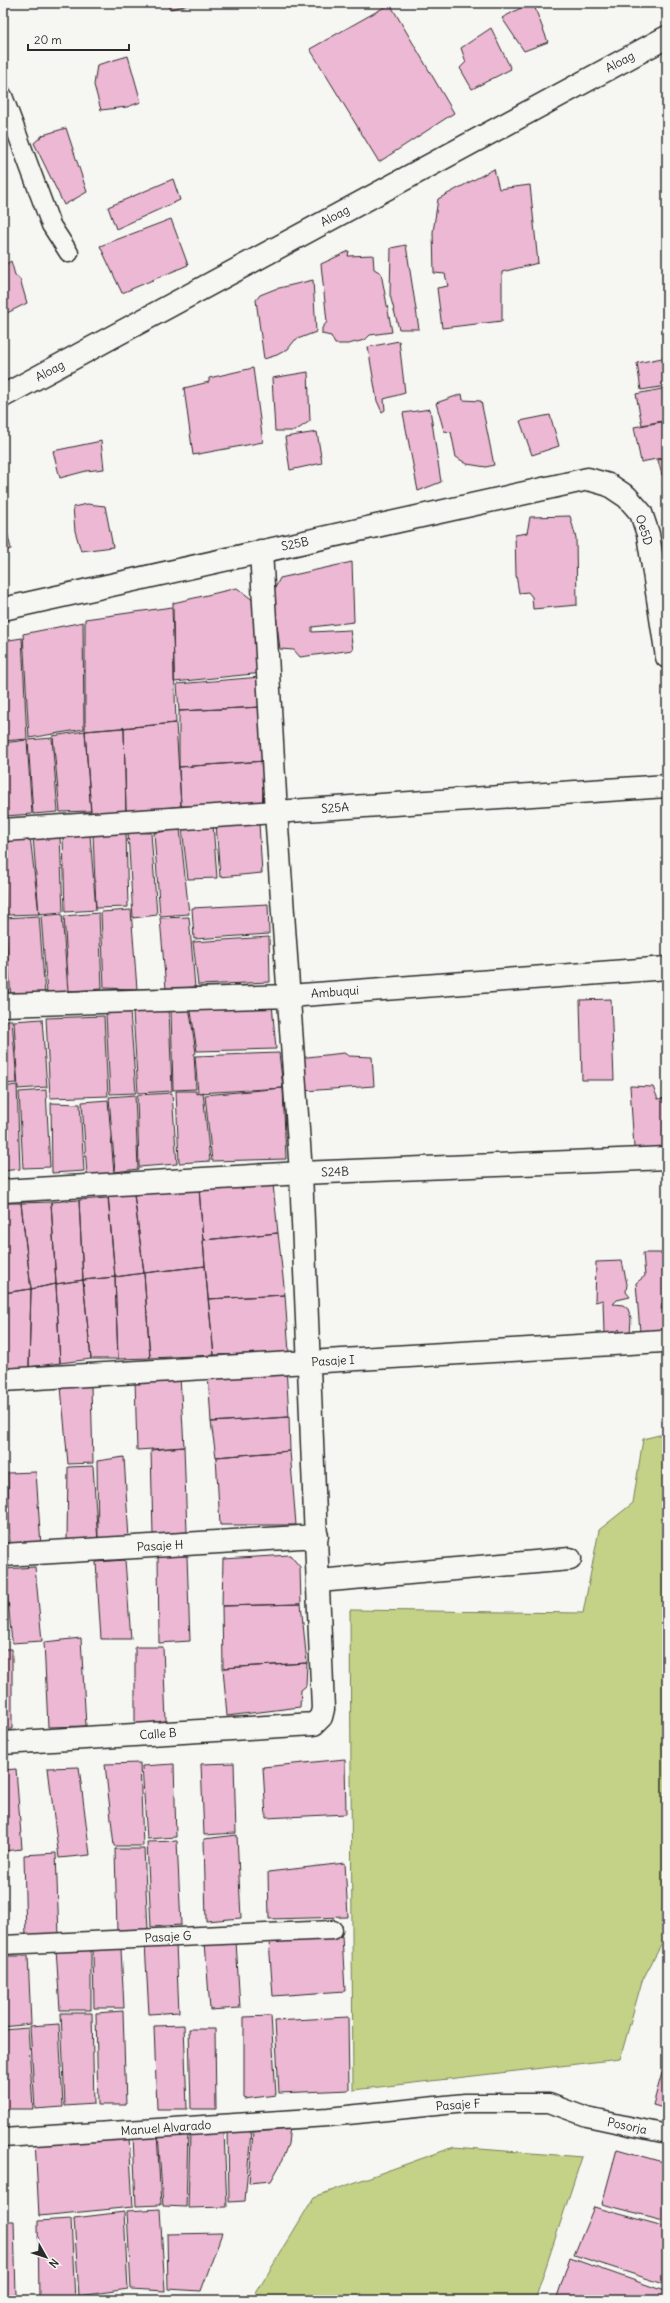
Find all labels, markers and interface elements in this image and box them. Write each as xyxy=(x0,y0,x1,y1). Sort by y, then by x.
scale bar xyxy=(28,26,129,52)
text: 20 m xyxy=(34,32,62,47)
street label: Aloag xyxy=(603,48,637,75)
street label: Aloag xyxy=(318,202,352,229)
street label: Aloag xyxy=(33,357,67,384)
street label: Oe5D xyxy=(633,513,656,547)
street label: S25B xyxy=(280,533,310,554)
street label: S25A xyxy=(321,799,350,816)
street label: Ambuqui xyxy=(310,982,360,1001)
street label: S24B xyxy=(321,1164,349,1179)
street label: Pasaje I xyxy=(311,1352,355,1369)
street label: Pasaje H xyxy=(136,1537,184,1554)
street label: Calle B xyxy=(139,1725,177,1742)
street label: Pasaje G xyxy=(144,1928,192,1945)
street label: Pasaje F xyxy=(435,2095,481,2114)
street label: Posorja xyxy=(606,2114,649,2137)
street label: Manuel Alvarado xyxy=(120,2117,212,2138)
north arrow xyxy=(26,2237,66,2277)
text: N xyxy=(46,2256,62,2271)

